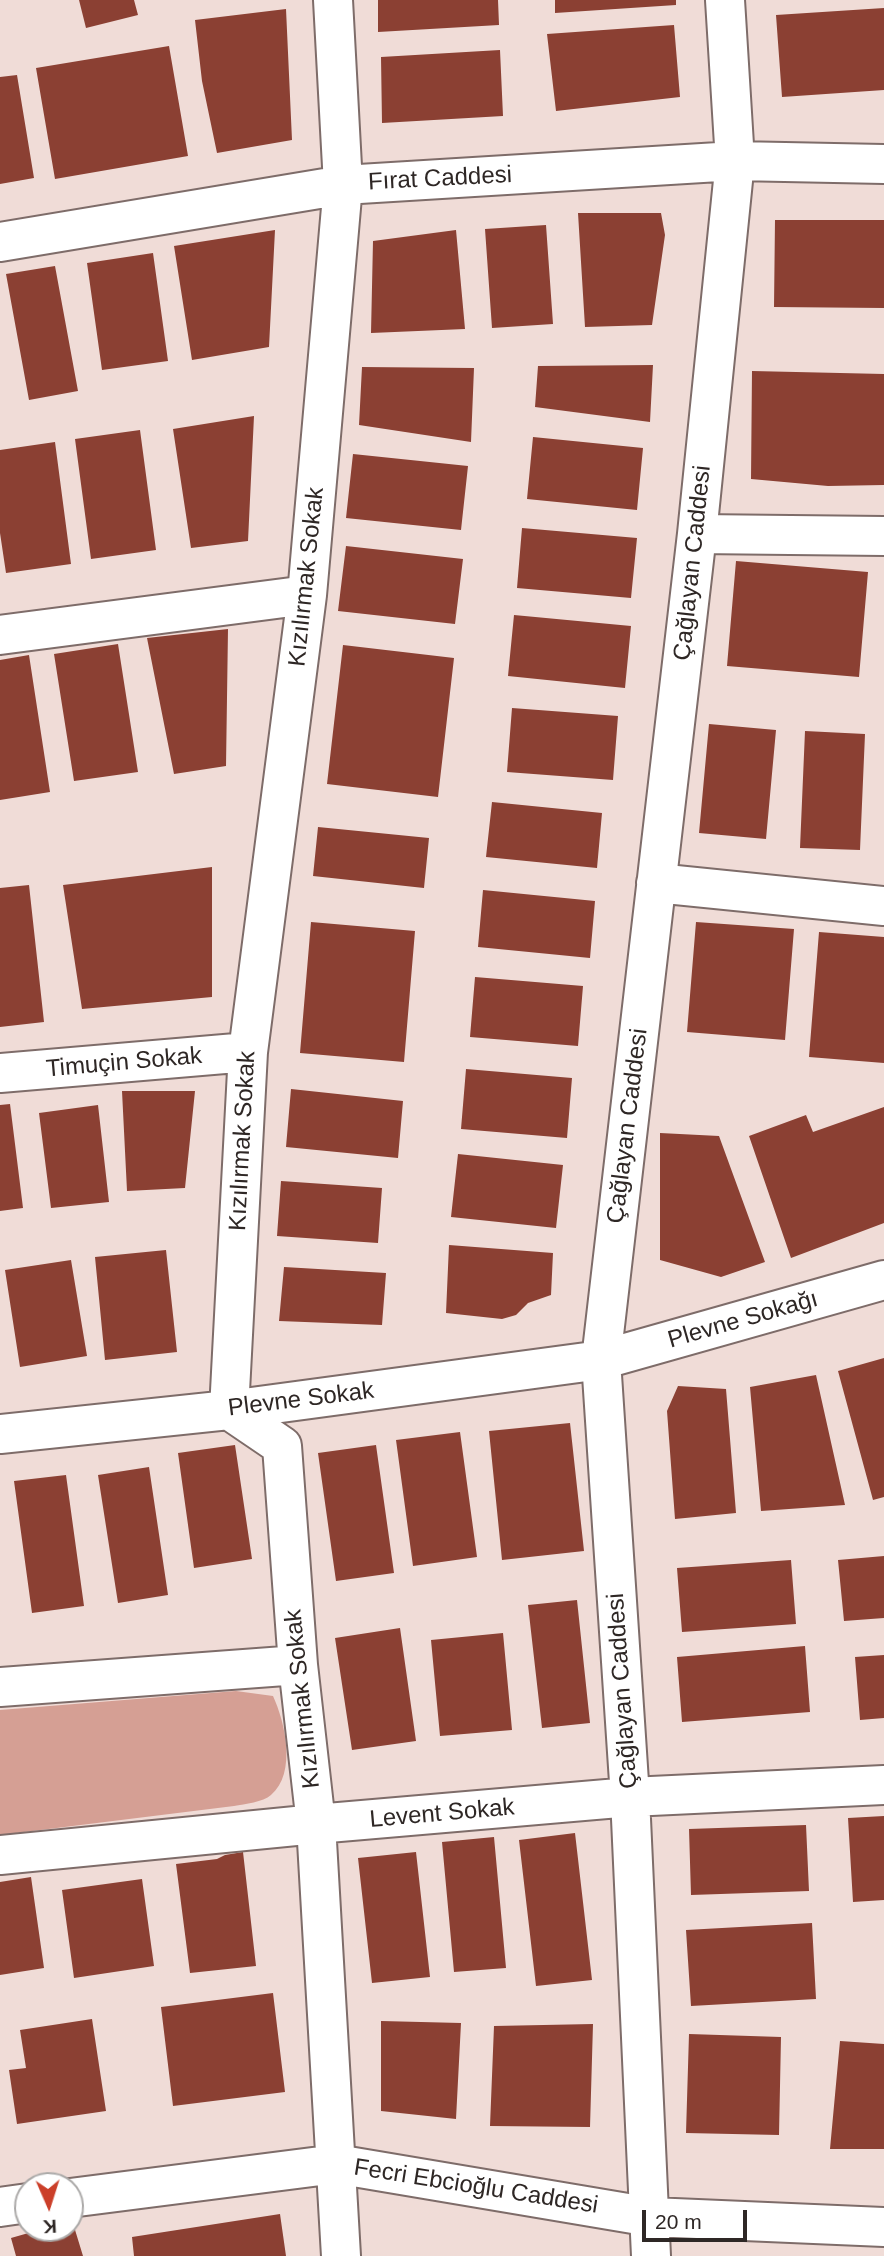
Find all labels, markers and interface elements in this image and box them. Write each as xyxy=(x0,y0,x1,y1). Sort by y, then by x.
street label: Fırat Caddesi xyxy=(367,161,513,197)
street label: Çağlayan Caddesi xyxy=(668,464,718,662)
street label: Kızılırmak Sokak xyxy=(283,486,331,668)
street label: Çağlayan Caddesi xyxy=(602,1027,654,1225)
street label: Timuçin Sokak xyxy=(45,1042,203,1084)
street label: Kızılırmak Sokak xyxy=(224,1050,262,1232)
street label: Plevne Sokağı xyxy=(665,1285,821,1355)
street label: Plevne Sokak xyxy=(226,1377,376,1423)
street label: Çağlayan Caddesi xyxy=(602,1592,644,1790)
street label: Kızılırmak Sokak xyxy=(279,1608,327,1790)
street label: Levent Sokak xyxy=(368,1793,516,1835)
street label: Fecri Ebcioğlu Caddesi xyxy=(352,2153,600,2221)
north arrow xyxy=(14,2172,84,2242)
scale bar xyxy=(646,2196,751,2240)
text: 20 m xyxy=(655,2210,702,2233)
text: K xyxy=(43,2216,57,2237)

